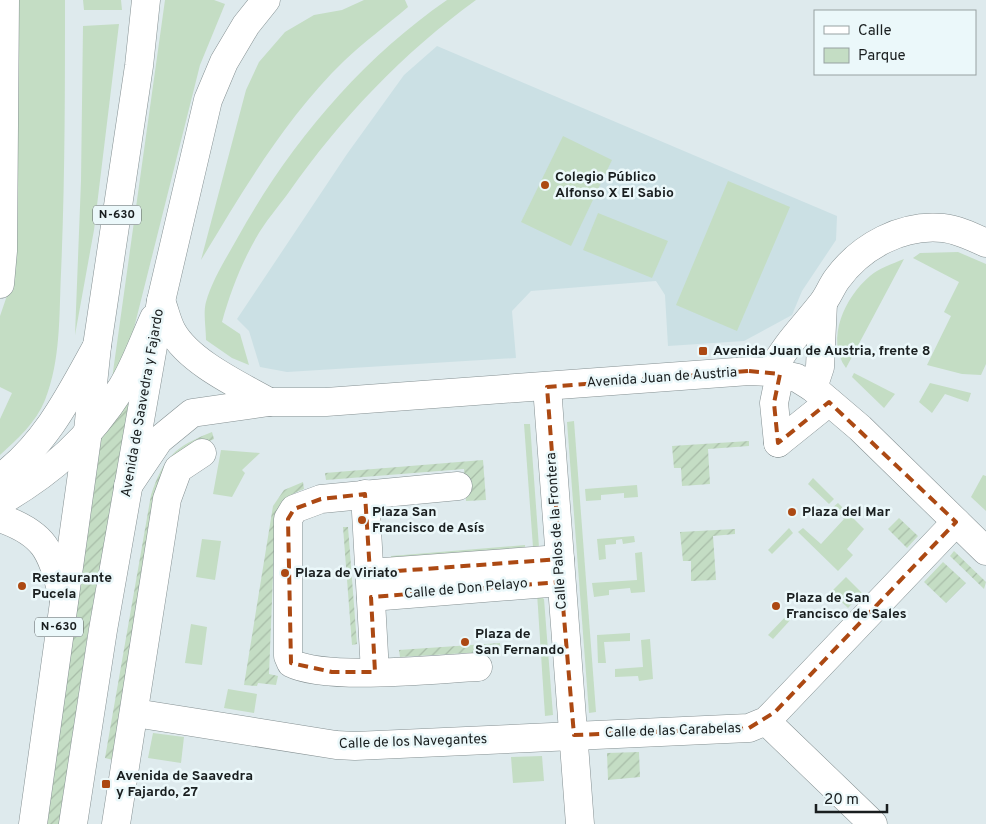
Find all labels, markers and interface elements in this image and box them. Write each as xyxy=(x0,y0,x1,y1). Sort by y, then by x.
legend xyxy=(814,10,976,75)
text: Calle xyxy=(858,22,892,41)
text: Parque xyxy=(858,47,906,66)
place label: Colegio Público Alfonso X El Sabio xyxy=(555,169,674,202)
marker: Colegio Público Alfonso X El Sabio xyxy=(539,179,551,191)
road number: N-630 xyxy=(93,206,141,224)
street label: Avenida de Saavedra y Fajardo xyxy=(118,307,168,499)
place label: Avenida Juan de Austria, frente 8 xyxy=(713,343,931,360)
marker: Avenida Juan de Austria, frente 8 xyxy=(697,345,709,357)
street label: Avenida Juan de Austria xyxy=(586,364,738,392)
street label: Calle Palos de la Frontera xyxy=(543,452,571,610)
place label: Plaza San Francisco de Asís xyxy=(372,504,485,537)
place label: Plaza del Mar xyxy=(802,504,890,521)
marker: Plaza del Mar xyxy=(786,506,798,518)
marker: Plaza San Francisco de Asís xyxy=(356,514,368,526)
place label: Plaza de Viriato xyxy=(295,565,398,582)
marker: Plaza de Viriato xyxy=(279,567,291,579)
place label: Restaurante Pucela xyxy=(32,570,112,603)
street label: Calle de Don Pelayo xyxy=(403,575,529,603)
marker: Restaurante Pucela xyxy=(16,580,28,592)
place label: Plaza de San Francisco de Sales xyxy=(786,590,907,623)
marker: Plaza de San Francisco de Sales xyxy=(770,600,782,612)
road number: N-630 xyxy=(35,618,83,636)
place label: Plaza de San Fernando xyxy=(475,626,564,659)
marker: Plaza de San Fernando xyxy=(459,636,471,648)
street label: Calle de las Carabelas xyxy=(604,720,742,742)
street label: Calle de los Navegantes xyxy=(339,731,487,753)
place label: Avenida de Saavedra y Fajardo, 27 xyxy=(116,768,253,801)
marker: Avenida de Saavedra y Fajardo, 27 xyxy=(100,778,112,790)
scale bar xyxy=(816,782,887,814)
text: 20 m xyxy=(824,791,859,810)

